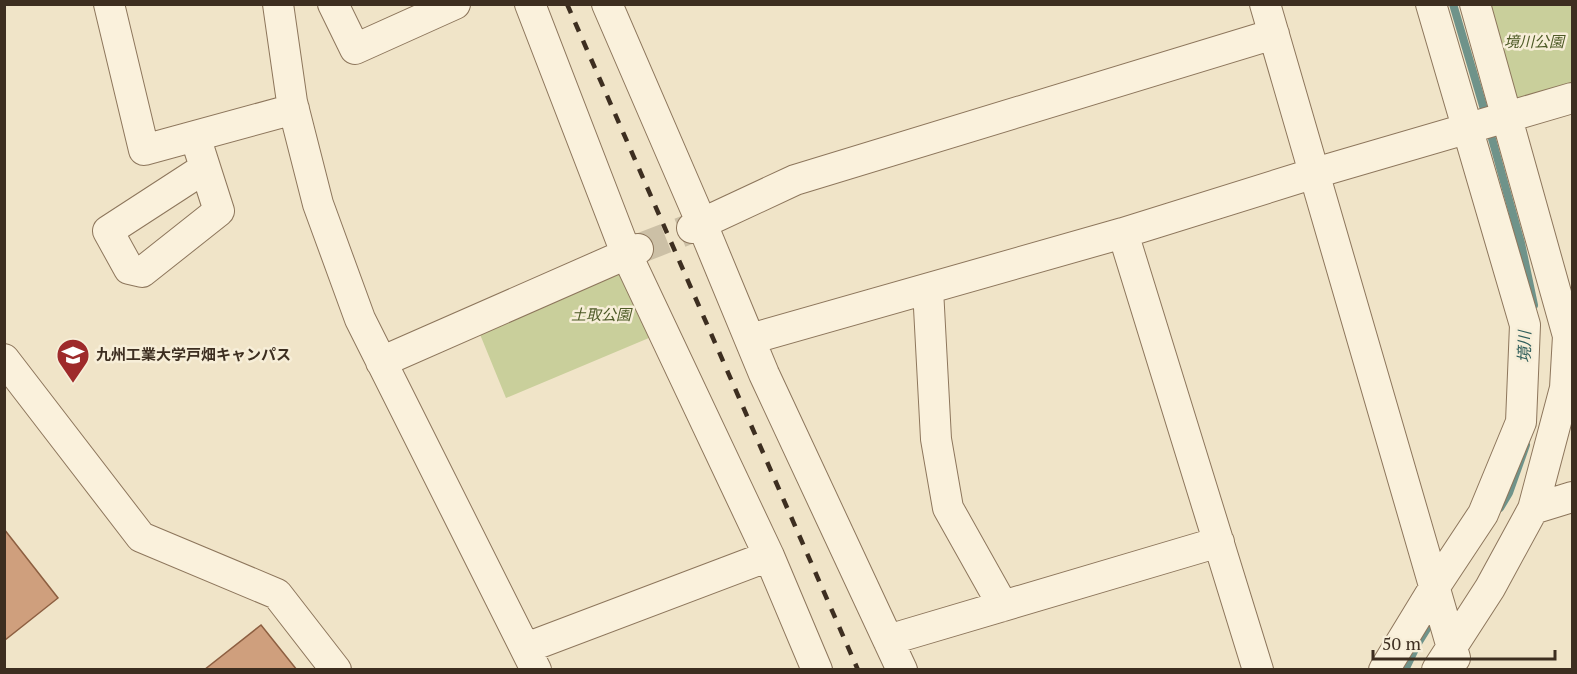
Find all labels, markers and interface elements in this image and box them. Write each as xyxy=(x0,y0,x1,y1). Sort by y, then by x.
park label: 境川公園 xyxy=(1504,31,1566,51)
park label: 土取公園 xyxy=(571,304,633,324)
water label: 境川 xyxy=(1513,329,1535,363)
school or university icon: 九州工業大学戸畑キャンパス xyxy=(55,337,91,384)
place label: 九州工業大学戸畑キャンパス xyxy=(96,344,291,364)
scale bar xyxy=(1373,623,1554,661)
text: 50 m xyxy=(1382,631,1422,655)

